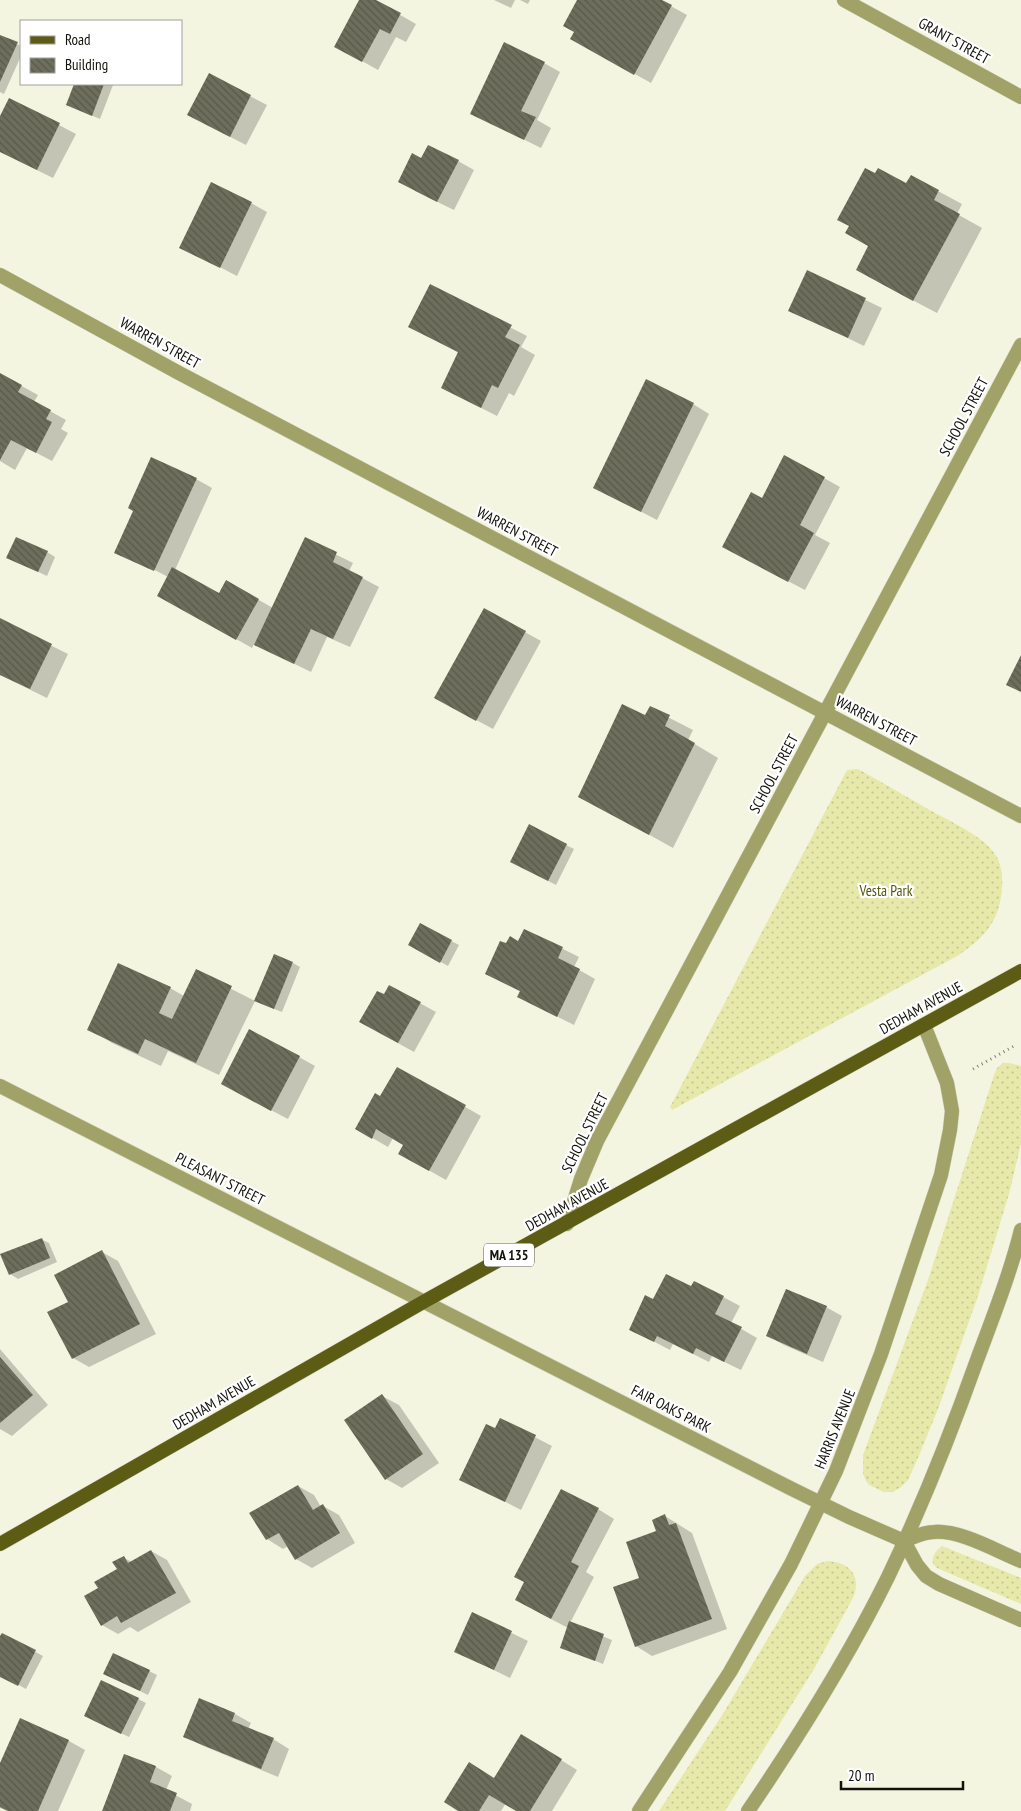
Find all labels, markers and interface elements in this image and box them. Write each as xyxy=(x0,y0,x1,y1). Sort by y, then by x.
street label: GRANT STREET xyxy=(915,13,994,68)
legend xyxy=(20,20,182,85)
text: Road xyxy=(65,30,91,49)
text: Building xyxy=(65,55,108,74)
street label: WARREN STREET xyxy=(117,313,204,373)
street label: SCHOOL STREET xyxy=(935,374,992,459)
street label: WARREN STREET xyxy=(474,502,561,561)
street label: WARREN STREET xyxy=(833,691,920,750)
street label: SCHOOL STREET xyxy=(745,731,802,816)
park label: Vesta Park xyxy=(858,881,913,900)
street label: DEDHAM AVENUE xyxy=(876,977,966,1038)
street label: SCHOOL STREET xyxy=(557,1089,612,1176)
street label: PLEASANT STREET xyxy=(173,1148,268,1209)
street label: DEDHAM AVENUE xyxy=(522,1174,612,1235)
road number: MA 135 xyxy=(484,1244,534,1266)
street label: DEDHAM AVENUE xyxy=(169,1371,258,1434)
street label: FAIR OAKS PARK xyxy=(628,1380,715,1437)
street label: HARRIS AVENUE xyxy=(810,1386,859,1472)
scale bar xyxy=(841,1758,964,1790)
text: 20 m xyxy=(848,1766,874,1785)

